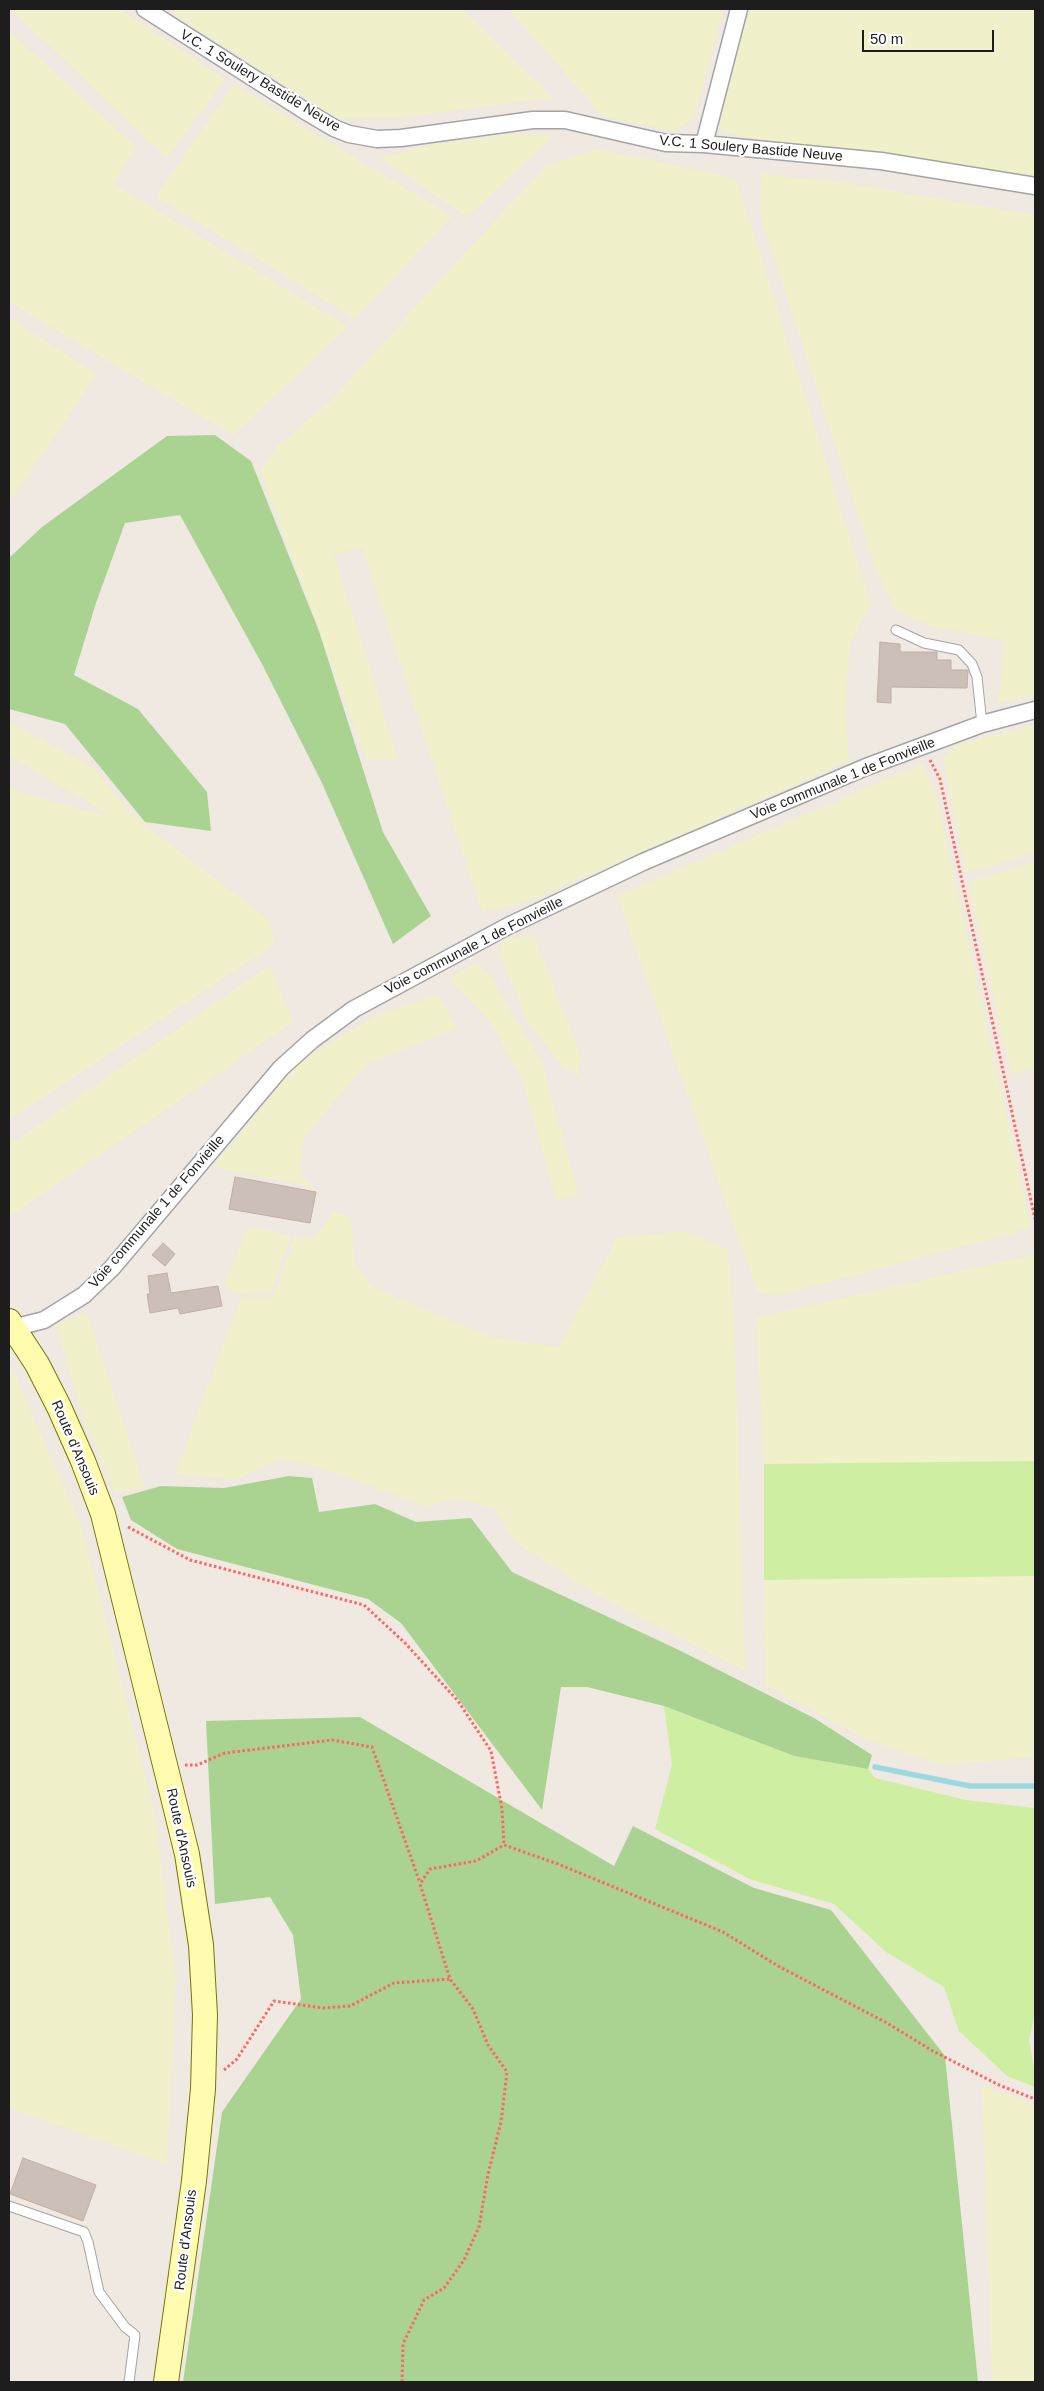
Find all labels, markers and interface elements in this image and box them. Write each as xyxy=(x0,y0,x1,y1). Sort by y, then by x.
scale bar xyxy=(864,20,996,52)
street label: V.C. 1 Soulery Bastide Neuve xyxy=(177,26,343,136)
text: 50 m xyxy=(870,30,903,47)
street label: V.C. 1 Soulery Bastide Neuve xyxy=(659,133,843,165)
street label: Voie communale 1 de Fonvieille xyxy=(748,734,938,824)
street label: Voie communale 1 de Fonvieille xyxy=(382,894,566,998)
street label: Voie communale 1 de Fonvieille xyxy=(86,1132,228,1292)
street label: Route d'Ansouis xyxy=(47,1398,103,1498)
street label: Route d'Ansouis xyxy=(162,1787,200,1889)
street label: Route d'Ansouis xyxy=(171,2189,201,2291)

